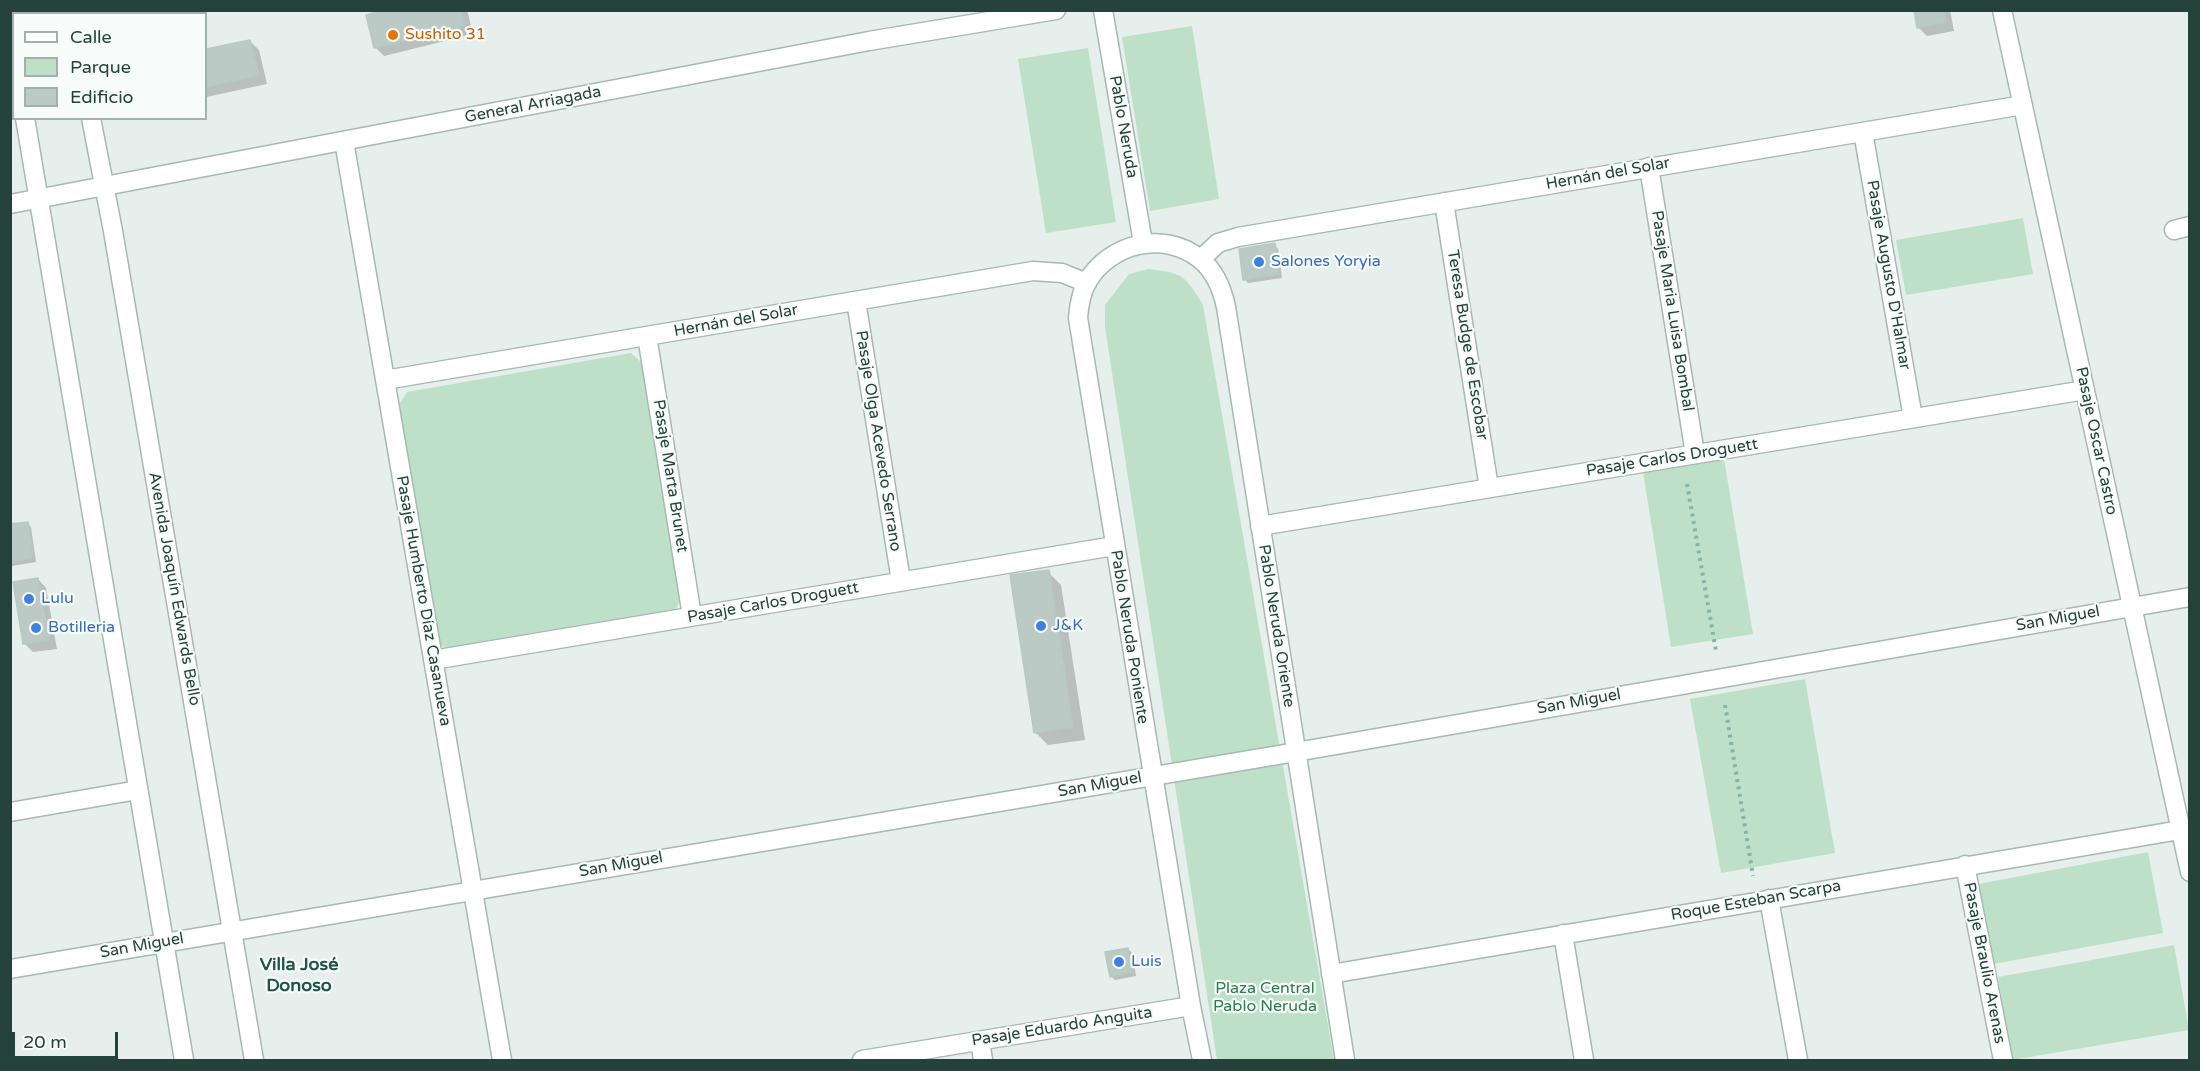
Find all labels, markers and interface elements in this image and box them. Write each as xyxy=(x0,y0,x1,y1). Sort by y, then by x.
legend xyxy=(12,12,207,120)
place label: Sushito 31 xyxy=(405,25,486,45)
text: Calle xyxy=(70,26,112,48)
marker: Sushito 31 xyxy=(386,28,400,42)
text: Parque xyxy=(70,56,131,78)
street label: Pablo Neruda xyxy=(1105,74,1141,180)
street label: General Arriagada xyxy=(463,82,603,128)
text: Edificio xyxy=(70,86,134,108)
street label: Hernán del Solar xyxy=(1544,154,1672,194)
street label: Pasaje Augusto D'Halmar xyxy=(1862,179,1914,371)
street label: Pasaje Maria Luisa Bombal xyxy=(1647,209,1697,413)
street label: Teresa Budge de Escobar xyxy=(1442,249,1492,441)
place label: Salones Yoryia xyxy=(1271,252,1381,272)
marker: Salones Yoryia xyxy=(1252,255,1266,269)
street label: Hernán del Solar xyxy=(672,301,800,341)
street label: Pasaje Olga Acevedo Serrano xyxy=(851,329,905,553)
street label: Pasaje Oscar Castro xyxy=(2071,365,2121,517)
street label: Pasaje Marta Brunet xyxy=(648,398,692,554)
street label: Pasaje Carlos Droguett xyxy=(1585,435,1759,481)
street label: Avenida Joaquín Edwards Bello xyxy=(144,471,204,707)
street label: Pasaje Humberto Díaz Casanueva xyxy=(391,474,455,728)
street label: Pablo Neruda Oriente xyxy=(1254,543,1298,709)
street label: Pablo Neruda Poniente xyxy=(1106,549,1152,725)
street label: Pasaje Carlos Droguett xyxy=(686,578,860,628)
place label: Lulu xyxy=(41,589,74,609)
marker: Lulu xyxy=(22,592,36,606)
street label: San Miguel xyxy=(2015,602,2101,636)
place label: J&K xyxy=(1053,616,1083,636)
place label: Botilleria xyxy=(48,618,115,638)
marker: J&K xyxy=(1034,619,1048,633)
marker: Botilleria xyxy=(29,621,43,635)
street label: San Miguel xyxy=(1536,685,1622,719)
street label: San Miguel xyxy=(1057,768,1143,802)
street label: San Miguel xyxy=(578,848,664,882)
street label: Roque Esteban Scarpa xyxy=(1669,877,1843,925)
street label: Pasaje Braulio Arenas xyxy=(1959,881,2009,1045)
street label: San Miguel xyxy=(99,929,185,963)
place label: Luis xyxy=(1131,952,1162,972)
district label: Villa José Donoso xyxy=(260,954,338,996)
marker: Luis xyxy=(1112,955,1126,969)
park label: Plaza Central Pablo Neruda xyxy=(1213,979,1317,1017)
street label: Pasaje Eduardo Anguita xyxy=(970,1003,1154,1051)
scale bar xyxy=(15,1020,122,1058)
text: 20 m xyxy=(23,1031,67,1053)

